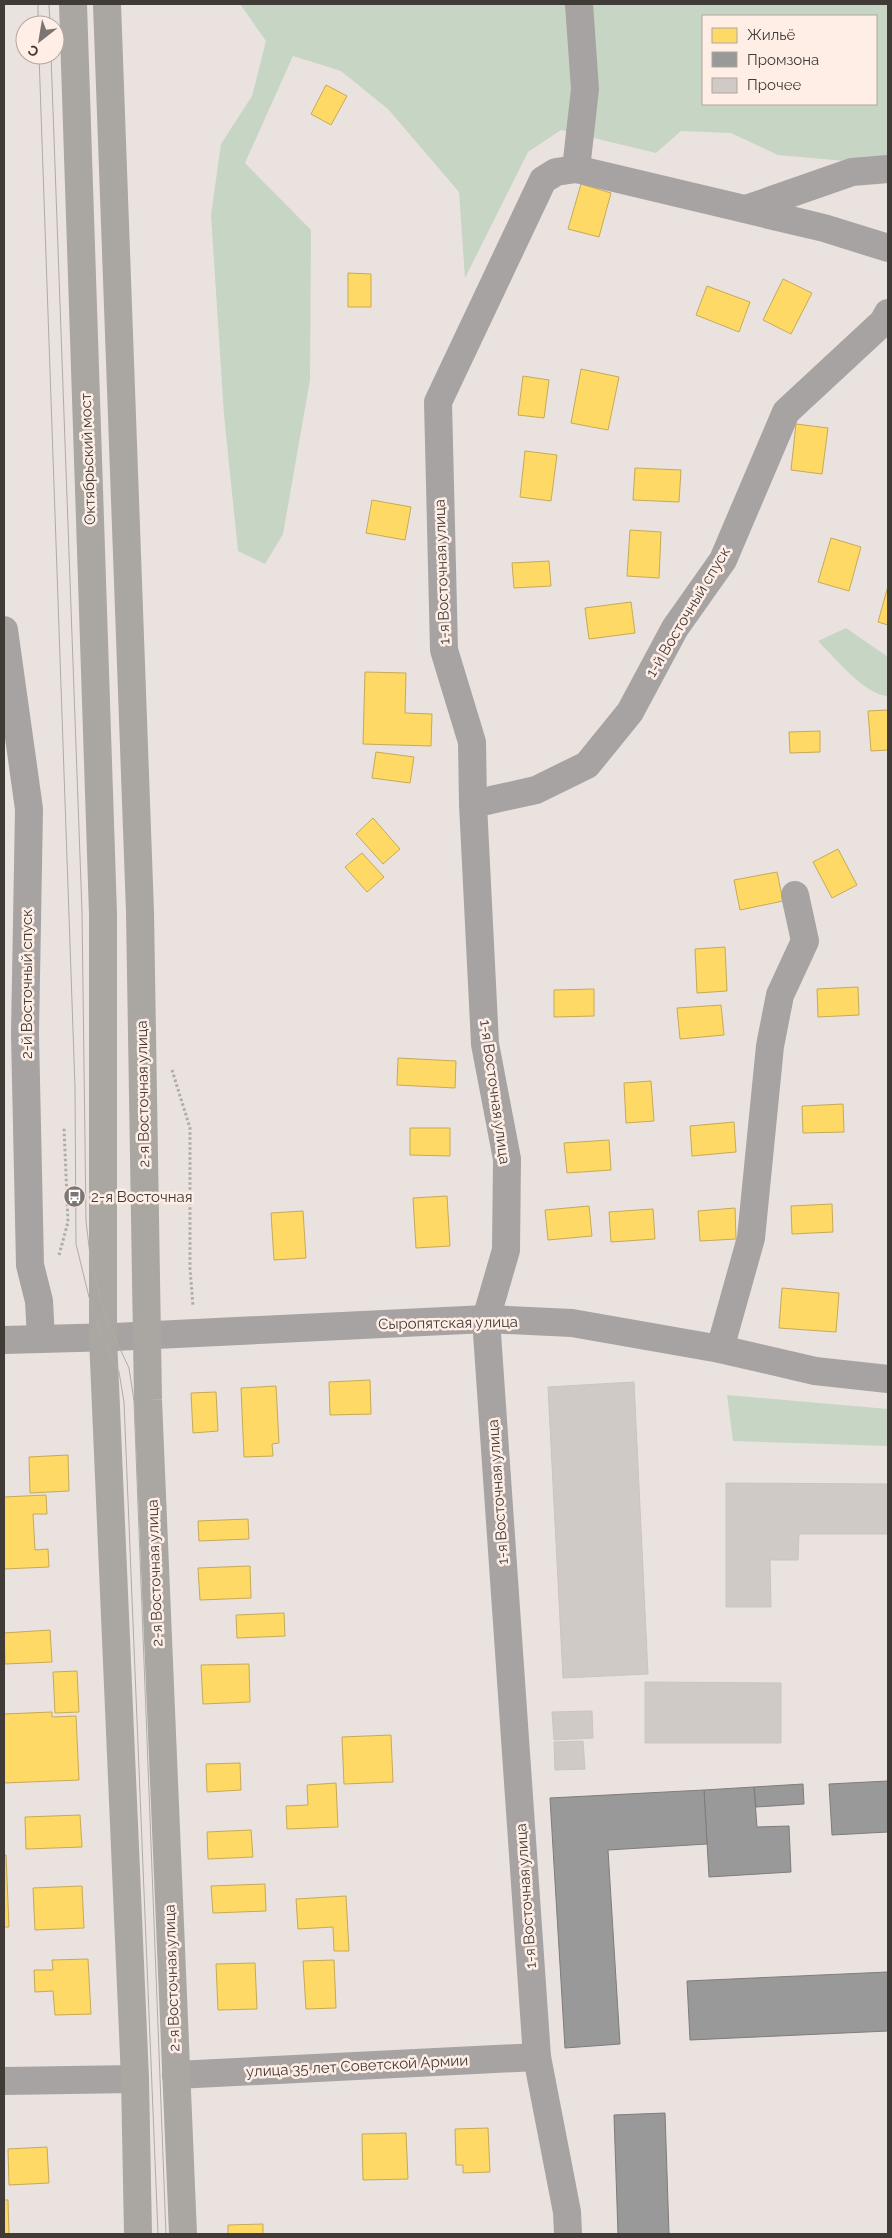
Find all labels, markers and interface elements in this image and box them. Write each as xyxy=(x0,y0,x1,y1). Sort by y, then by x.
north arrow xyxy=(15,15,65,65)
legend xyxy=(702,15,877,105)
text: Жильё xyxy=(747,26,796,44)
text: С xyxy=(25,42,42,60)
text: Промзона xyxy=(747,51,819,69)
text: Прочее xyxy=(747,76,801,94)
street label: Октябрьский мост xyxy=(77,393,99,525)
street label: 1-я Восточная улица xyxy=(430,499,454,645)
street label: 1-й Восточный спуск xyxy=(642,544,734,680)
street label: 2-й Восточный спуск xyxy=(18,909,36,1059)
street label: 1-я Восточная улица xyxy=(476,1019,514,1165)
street label: 2-я Восточная улица xyxy=(133,1020,153,1168)
bus stop icon: 2-я Восточная xyxy=(63,1185,87,1209)
place label: 2-я Восточная xyxy=(91,1188,192,1206)
street label: Сыропятская улица xyxy=(378,1313,518,1333)
street label: 1-я Восточная улица xyxy=(484,1419,512,1565)
street label: 2-я Восточная улица xyxy=(143,1499,167,1647)
street label: 1-я Восточная улица xyxy=(512,1823,540,1969)
street label: 2-я Восточная улица xyxy=(160,1904,184,2052)
street label: улица 35 лет Советской Армии xyxy=(246,2051,468,2081)

